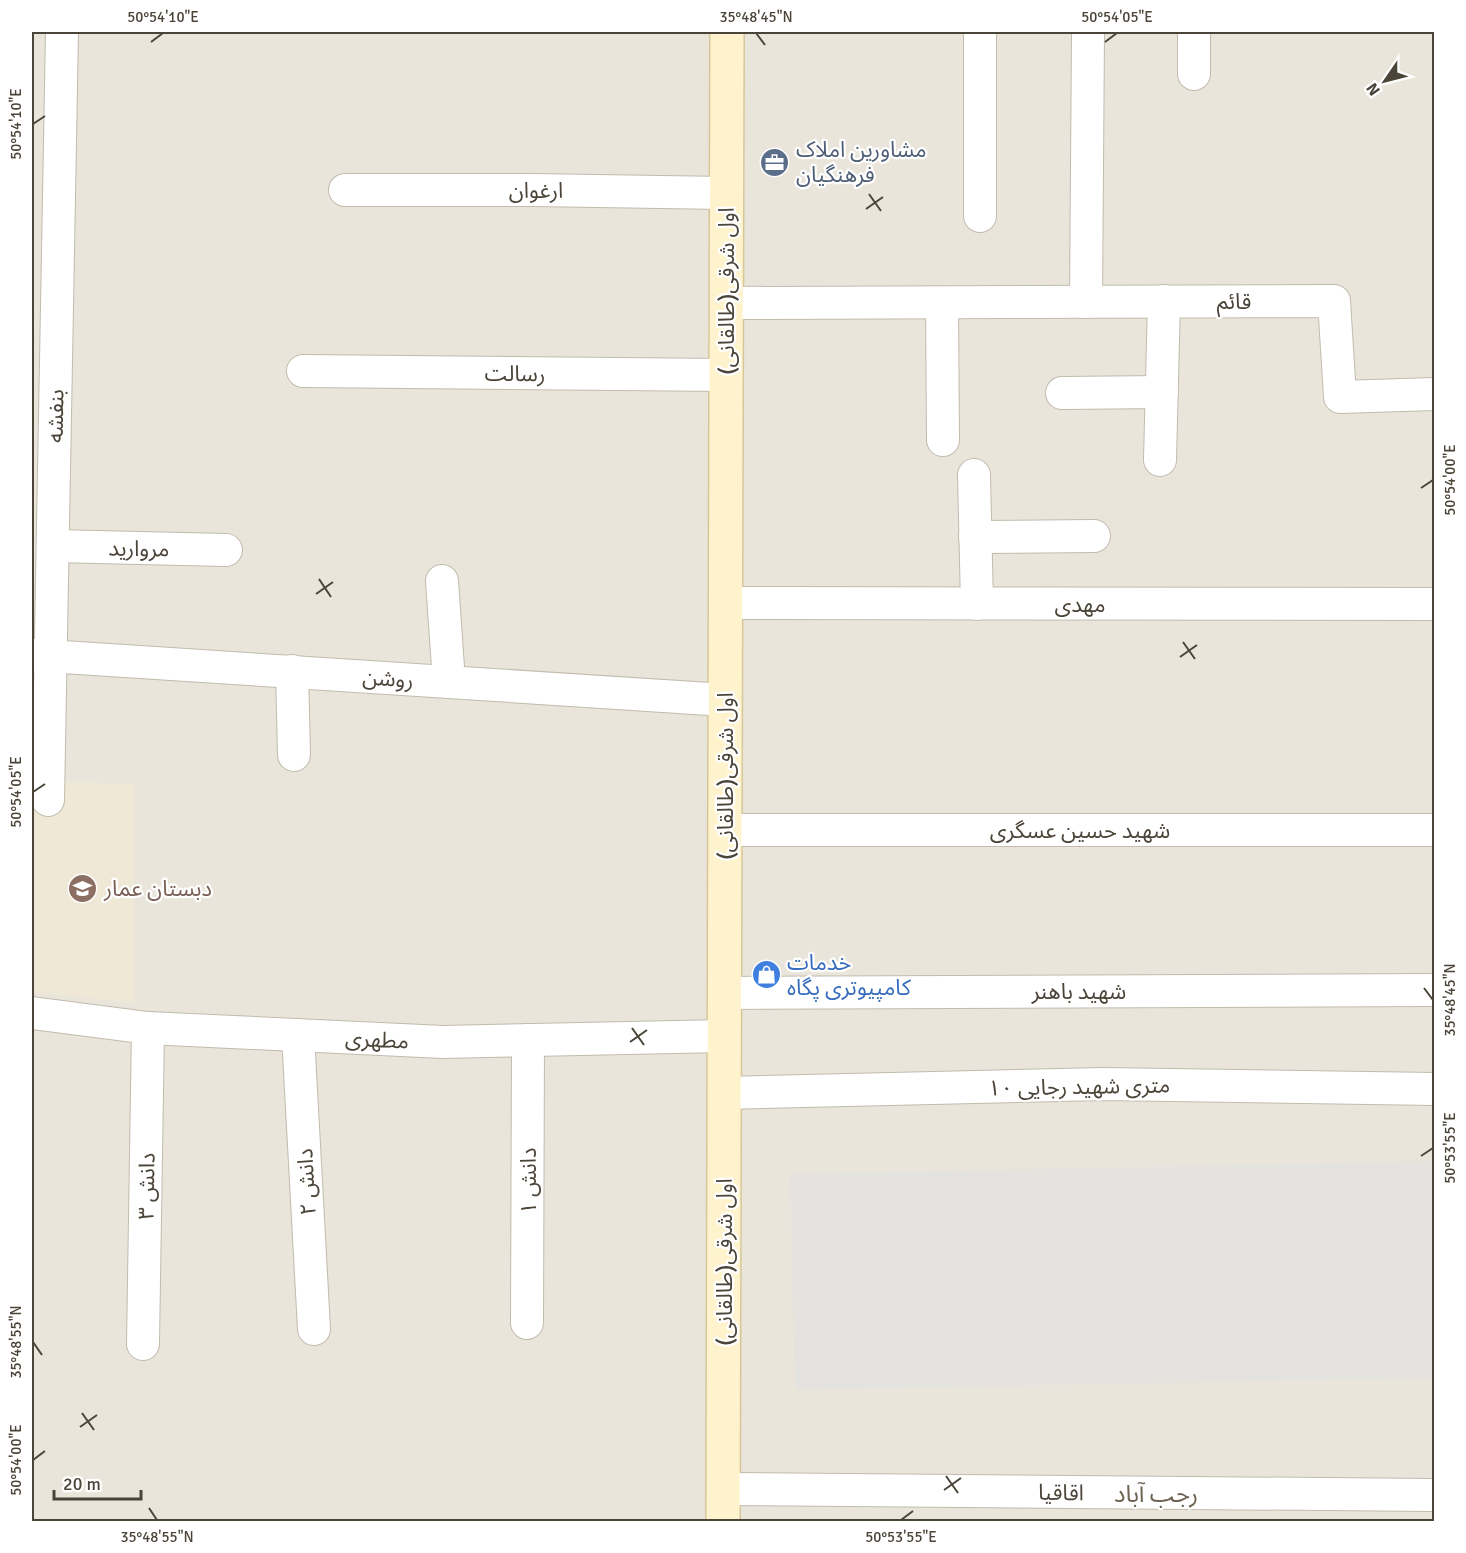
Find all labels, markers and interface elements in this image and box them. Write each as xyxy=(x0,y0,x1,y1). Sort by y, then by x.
text: 50°54'10"E xyxy=(127,8,199,26)
text: 35°48'45"N xyxy=(719,8,793,26)
text: 50°54'05"E xyxy=(1081,8,1153,26)
north arrow xyxy=(1355,51,1415,111)
text: N xyxy=(1362,79,1385,99)
text: 50°54'10"E xyxy=(7,88,25,160)
place label: مشاورین املاک فرهنگیان xyxy=(796,136,927,188)
office icon: مشاورین املاک فرهنگیان xyxy=(759,146,791,178)
street label: ارغوان xyxy=(509,177,563,204)
street label: اول شرقی(طالقانی) xyxy=(713,207,740,375)
street label: قائم xyxy=(1217,288,1251,318)
street label: رسالت xyxy=(484,359,546,388)
street label: بنفشه xyxy=(42,389,69,443)
text: 50°54'00"E xyxy=(1441,444,1459,516)
street label: مروارید xyxy=(108,534,170,563)
street label: مهدی xyxy=(1054,591,1106,618)
street label: روشن xyxy=(361,663,414,694)
street label: اول شرقی(طالقانی) xyxy=(712,692,739,860)
text: 50°54'05"E xyxy=(7,756,25,828)
street label: شهید حسین عسگری xyxy=(990,817,1170,844)
school or university icon: دبستان عمار xyxy=(67,872,99,904)
place label: دبستان عمار xyxy=(103,875,212,902)
place label: خدمات کامپیوتری پگاه xyxy=(787,949,912,1002)
shop icon: خدمات کامپیوتری پگاه xyxy=(750,959,782,991)
text: 35°48'45"N xyxy=(1441,963,1459,1037)
street label: شهید باهنر xyxy=(1031,978,1126,1005)
street label: مطهری xyxy=(344,1024,410,1055)
street label: ۱۰ متری شهید رجایی xyxy=(988,1071,1170,1102)
text: 50°53'55"E xyxy=(1441,1112,1459,1184)
street label: دانش ۲ xyxy=(291,1148,322,1216)
street label: دانش ۱ xyxy=(515,1148,542,1215)
street label: دانش ۳ xyxy=(132,1152,161,1220)
street label: اول شرقی(طالقانی) xyxy=(711,1178,738,1346)
text: 35°48'55"N xyxy=(7,1305,25,1379)
text: 50°54'00"E xyxy=(7,1424,25,1496)
scale bar xyxy=(54,1463,141,1501)
text: 20 m xyxy=(63,1473,101,1495)
street label: اقاقیا xyxy=(1038,1479,1084,1506)
district label: رجب آباد xyxy=(1114,1479,1198,1509)
text: 35°48'55"N xyxy=(120,1528,194,1546)
text: 50°53'55"E xyxy=(865,1528,937,1546)

